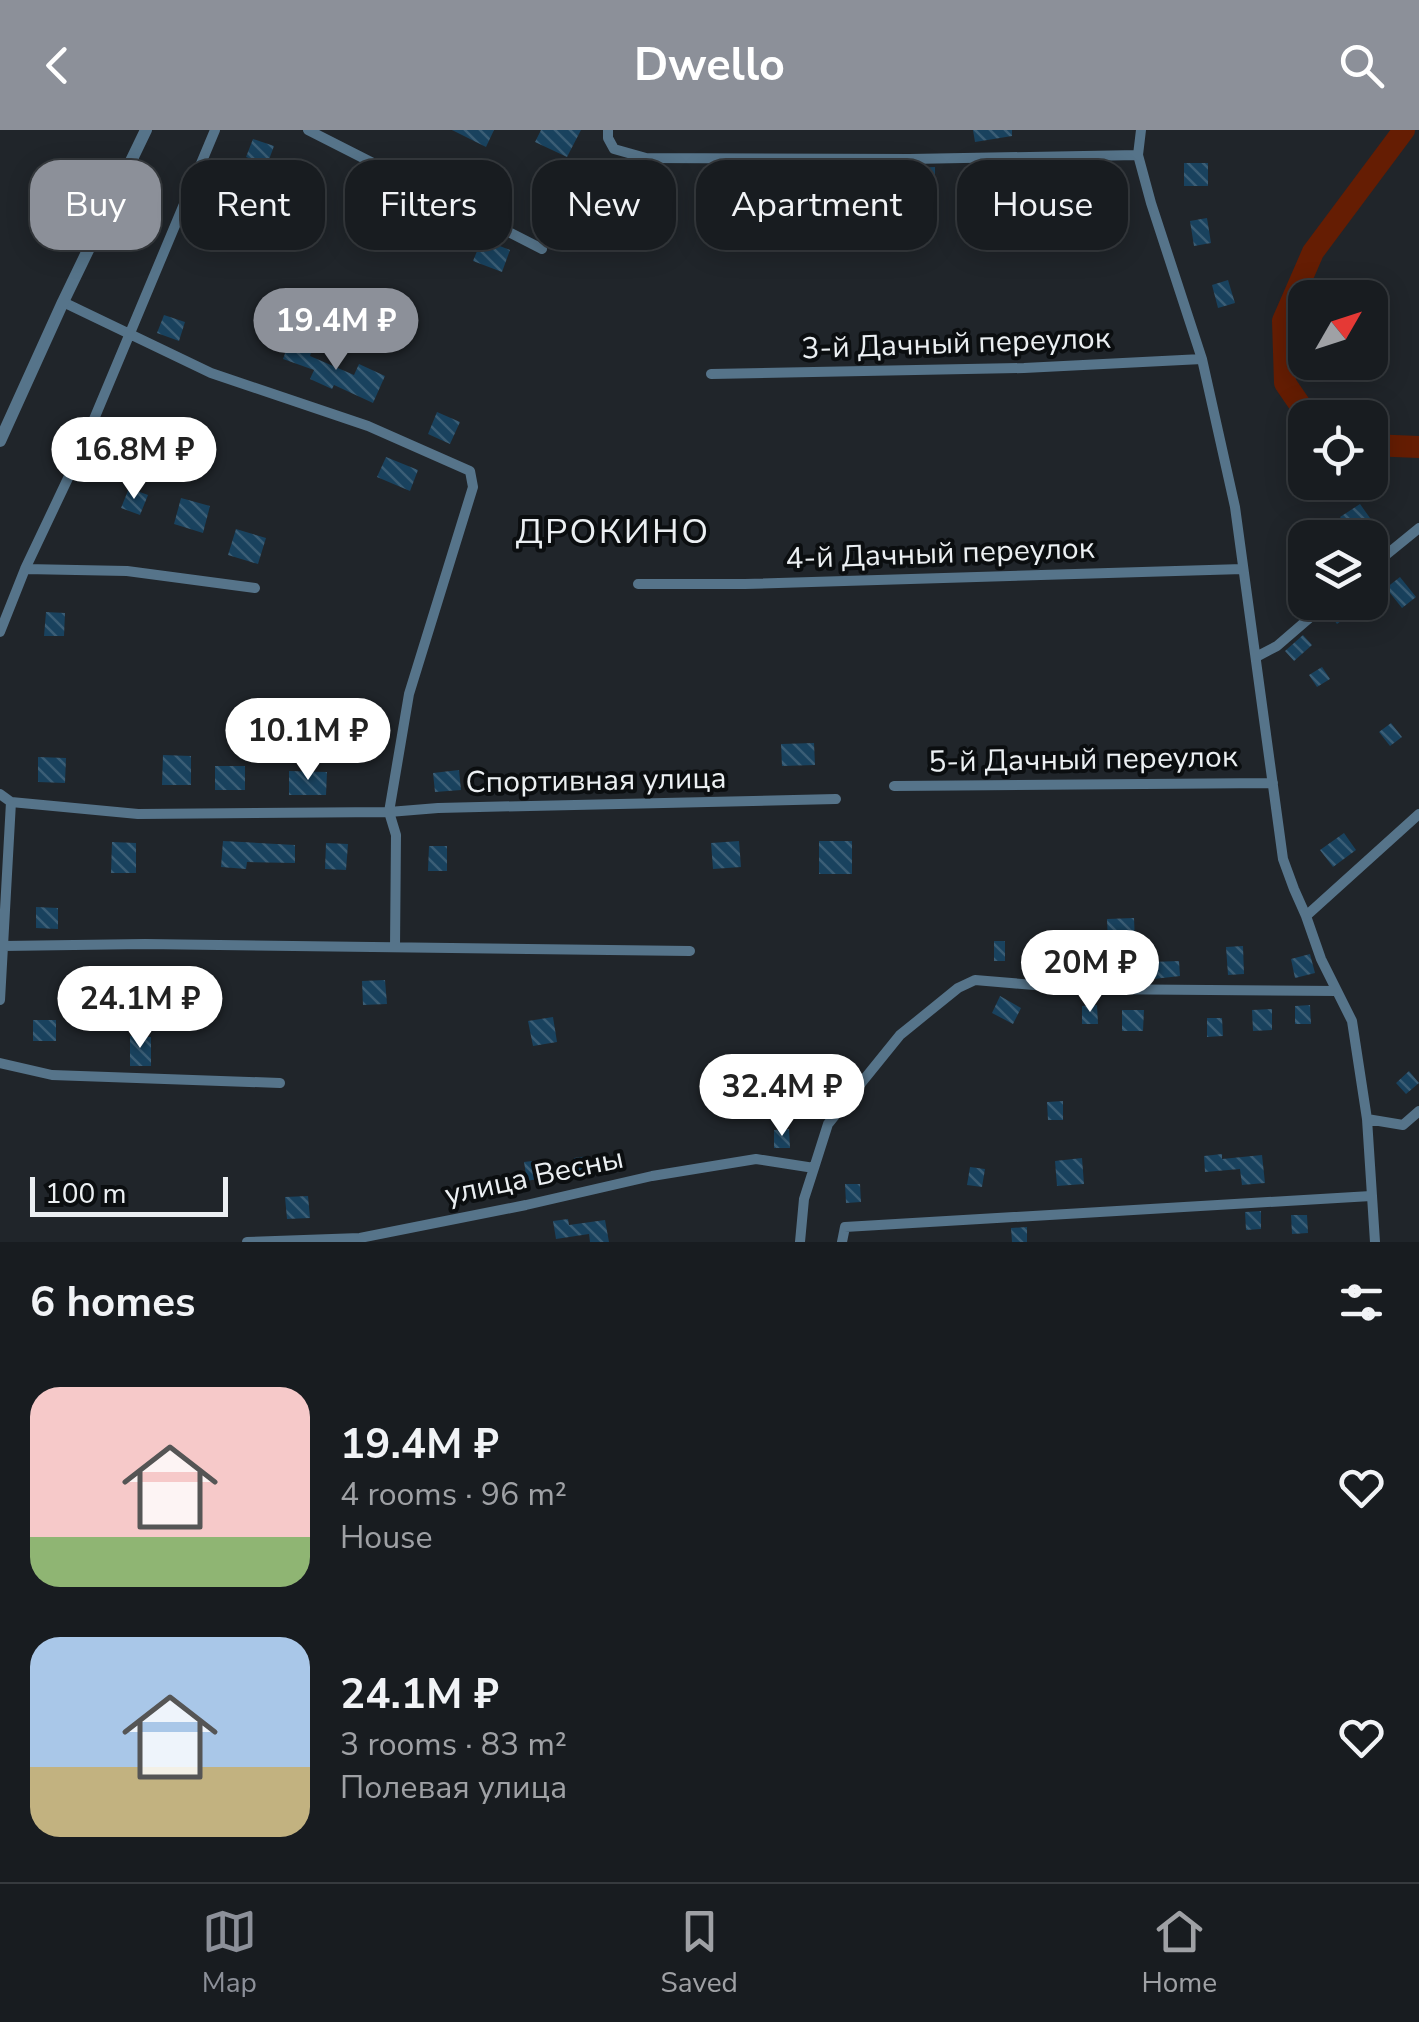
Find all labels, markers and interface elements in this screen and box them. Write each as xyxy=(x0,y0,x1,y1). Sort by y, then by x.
text: Dwello xyxy=(634,35,785,96)
icon: back xyxy=(30,38,85,93)
icon: search xyxy=(1334,38,1389,93)
chip: Buy xyxy=(30,160,161,250)
chip: Rent xyxy=(181,160,325,250)
chip: Filters xyxy=(345,160,512,250)
chip: New xyxy=(532,160,676,250)
chip: Apartment xyxy=(696,160,937,250)
chip: House xyxy=(957,160,1128,250)
north arrow xyxy=(1288,280,1388,380)
map controls xyxy=(1288,280,1388,620)
pin: 19.4M ₽ xyxy=(244,288,428,373)
text: 19.4M ₽ xyxy=(275,299,397,342)
street label: 3-й Дачный переулок xyxy=(801,318,1111,369)
button: locate xyxy=(1288,400,1388,500)
pin: 16.8M ₽ xyxy=(42,417,226,502)
text: 16.8M ₽ xyxy=(73,428,195,471)
district label: ДРОКИНО xyxy=(515,508,711,555)
button: layers xyxy=(1288,520,1388,620)
street label: 4-й Дачный переулок xyxy=(785,528,1095,579)
pin: 10.1M ₽ xyxy=(216,698,400,783)
text: 10.1M ₽ xyxy=(247,709,369,752)
street label: 5-й Дачный переулок xyxy=(928,736,1238,783)
street label: Спортивная улица xyxy=(465,758,727,803)
pin: 20M ₽ xyxy=(1020,930,1160,1015)
text: 20M ₽ xyxy=(1043,941,1137,984)
pin: 24.1M ₽ xyxy=(48,966,232,1051)
text: 24.1M ₽ xyxy=(79,977,201,1020)
pin: 32.4M ₽ xyxy=(690,1054,874,1139)
text: 32.4M ₽ xyxy=(721,1065,843,1108)
street label: улица Весны xyxy=(441,1138,627,1215)
scale bar xyxy=(30,1172,228,1216)
text: 100 m xyxy=(45,1175,127,1213)
text: 6 homes xyxy=(30,1274,195,1331)
icon: filters xyxy=(1334,1275,1389,1330)
text: 19.4M ₽ xyxy=(340,1416,499,1473)
icon: home xyxy=(110,1427,230,1547)
icon: heart xyxy=(1334,1460,1389,1515)
text: 4 rooms · 96 m² xyxy=(340,1473,567,1516)
text: House xyxy=(340,1516,433,1559)
text: 24.1M ₽ xyxy=(340,1666,499,1723)
icon: home xyxy=(110,1677,230,1797)
icon: heart xyxy=(1334,1710,1389,1765)
text: 3 rooms · 83 m² xyxy=(340,1723,567,1766)
text: Полевая улица xyxy=(340,1766,567,1809)
tab: Map xyxy=(202,1904,257,2002)
tab: Saved xyxy=(661,1904,738,2002)
tab: Home xyxy=(1141,1904,1217,2002)

